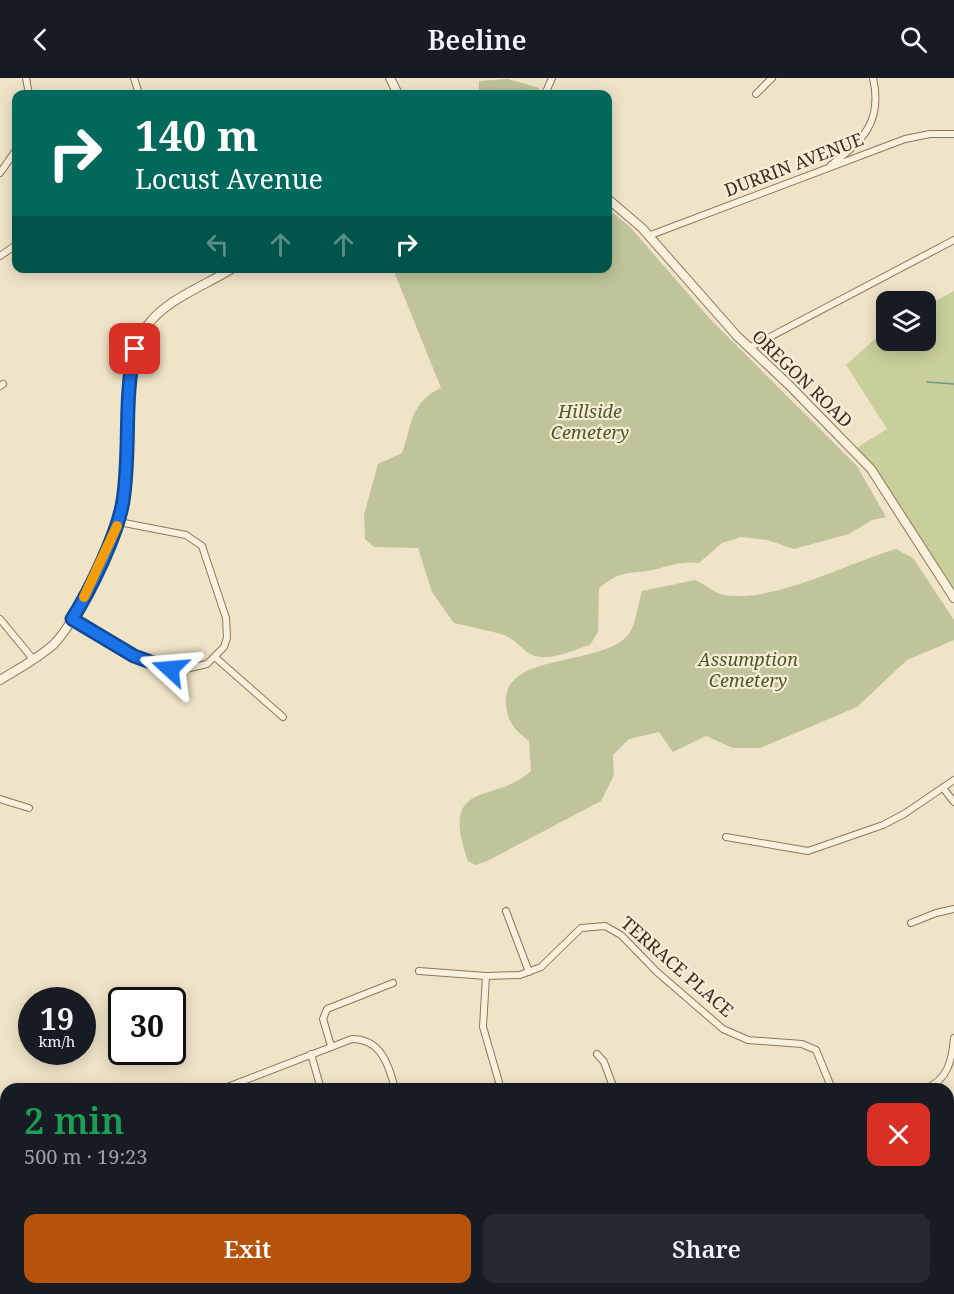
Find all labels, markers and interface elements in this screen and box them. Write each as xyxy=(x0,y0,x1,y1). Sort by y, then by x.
text: Beeline xyxy=(427,21,527,58)
icon: back xyxy=(24,23,57,56)
icon: search xyxy=(897,23,930,56)
text: 140 m xyxy=(135,106,259,163)
icon: right xyxy=(36,114,114,192)
street label: DURRIN AVENUE xyxy=(721,127,867,202)
text: Locust Avenue xyxy=(135,160,323,197)
icon: left xyxy=(201,228,234,261)
icon: ahead xyxy=(264,228,297,261)
icon: ahead xyxy=(327,228,360,261)
icon: right xyxy=(390,228,423,261)
map controls xyxy=(876,291,936,351)
button: layers xyxy=(876,291,936,351)
pin xyxy=(109,323,160,374)
street label: OREGON ROAD xyxy=(747,324,858,432)
icon: arrive xyxy=(118,332,151,365)
park label: Hillside Cemetery xyxy=(551,399,629,444)
position arrow xyxy=(138,637,202,701)
park label: Assumption Cemetery xyxy=(696,647,798,692)
street label: TERRACE PLACE xyxy=(616,911,739,1022)
speed limit sign: 30 xyxy=(108,987,186,1065)
text: 19 xyxy=(40,998,74,1039)
text: km/h xyxy=(39,1031,75,1051)
text: 2 min xyxy=(24,1096,125,1145)
button: close xyxy=(867,1103,930,1166)
text: 500 m · 19:23 xyxy=(24,1143,147,1170)
button: Exit xyxy=(24,1214,471,1283)
button: Share xyxy=(483,1214,930,1283)

